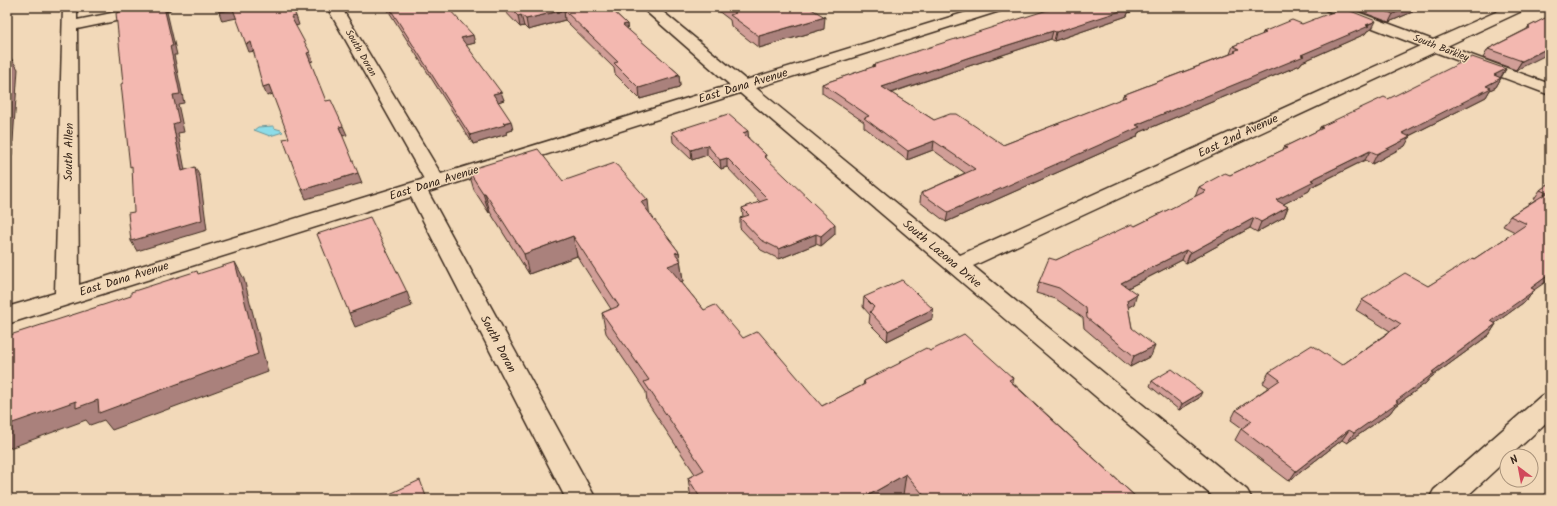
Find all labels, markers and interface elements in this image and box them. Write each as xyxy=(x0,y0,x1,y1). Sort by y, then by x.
street label: South Doran xyxy=(341,26,381,80)
street label: South Barkley xyxy=(1411,30,1472,66)
street label: East Dana Avenue xyxy=(696,63,791,109)
street label: East 2nd Avenue xyxy=(1195,109,1282,163)
street label: South Allen xyxy=(59,123,79,181)
street label: East Dana Avenue xyxy=(387,160,482,206)
street label: South Lazona Drive xyxy=(898,215,986,293)
street label: East Dana Avenue xyxy=(77,256,172,302)
street label: South Doran xyxy=(475,312,521,376)
north arrow xyxy=(1499,448,1539,488)
text: N xyxy=(1507,451,1522,470)

